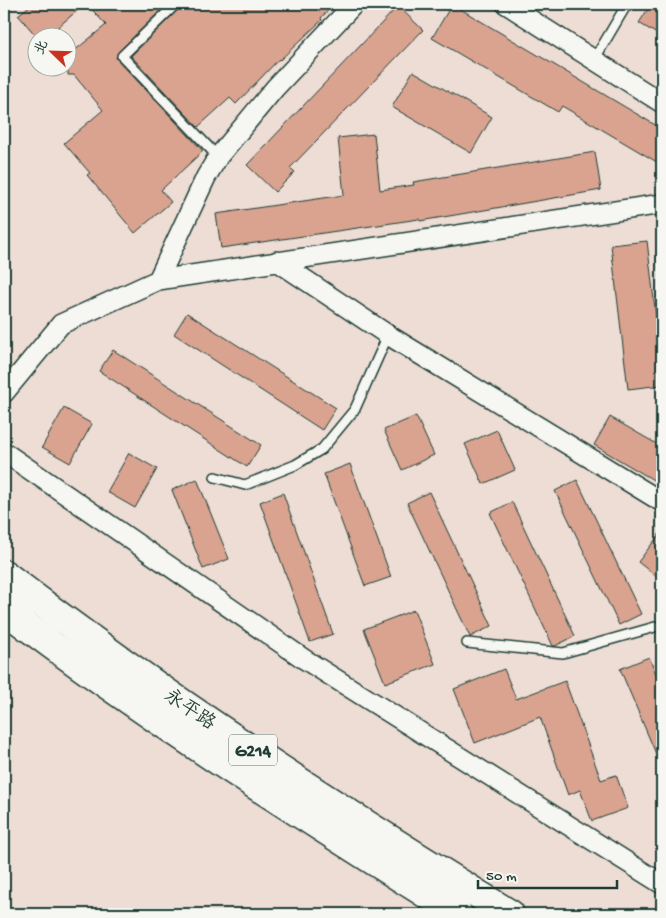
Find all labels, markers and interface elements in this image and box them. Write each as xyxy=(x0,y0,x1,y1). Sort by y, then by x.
north arrow xyxy=(28,28,78,78)
text: 北 xyxy=(32,38,53,58)
street label: 永平路 xyxy=(159,685,220,736)
road number: G214 xyxy=(229,734,277,766)
scale bar xyxy=(478,858,617,890)
text: 50 m xyxy=(486,868,517,886)

